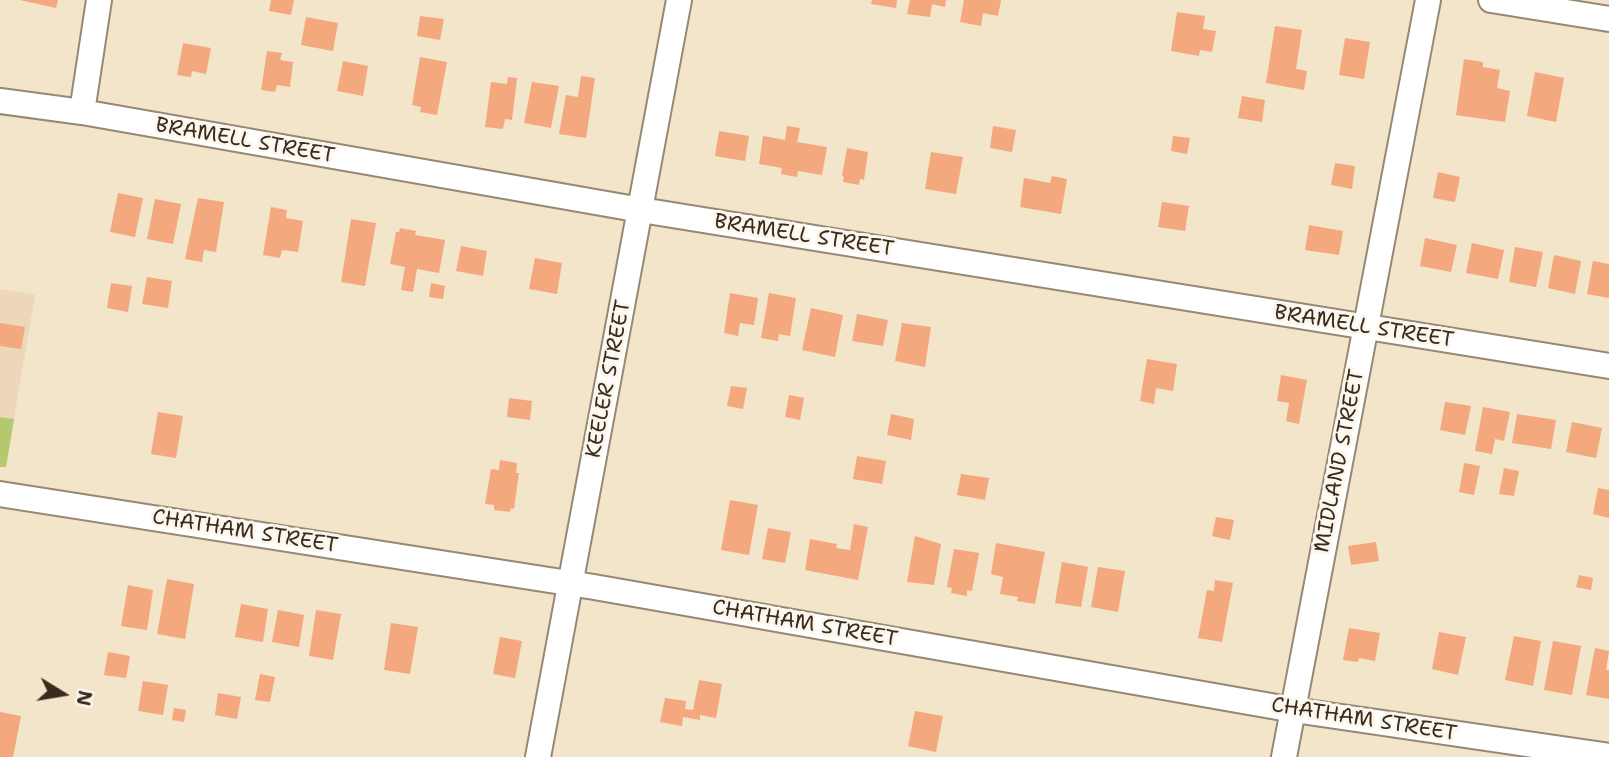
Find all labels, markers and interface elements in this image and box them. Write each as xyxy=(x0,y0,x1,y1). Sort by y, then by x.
street label: BRAMELL STREET xyxy=(153,113,337,169)
street label: BRAMELL STREET xyxy=(712,209,896,263)
street label: KEELER STREET xyxy=(581,298,637,460)
street label: BRAMELL STREET xyxy=(1272,300,1456,354)
street label: MIDLAND STREET xyxy=(1310,367,1370,555)
street label: CHATHAM STREET xyxy=(150,505,340,559)
street label: CHATHAM STREET xyxy=(710,595,900,653)
north arrow xyxy=(28,659,98,729)
text: N xyxy=(70,688,98,708)
street label: CHATHAM STREET xyxy=(1269,693,1459,747)

